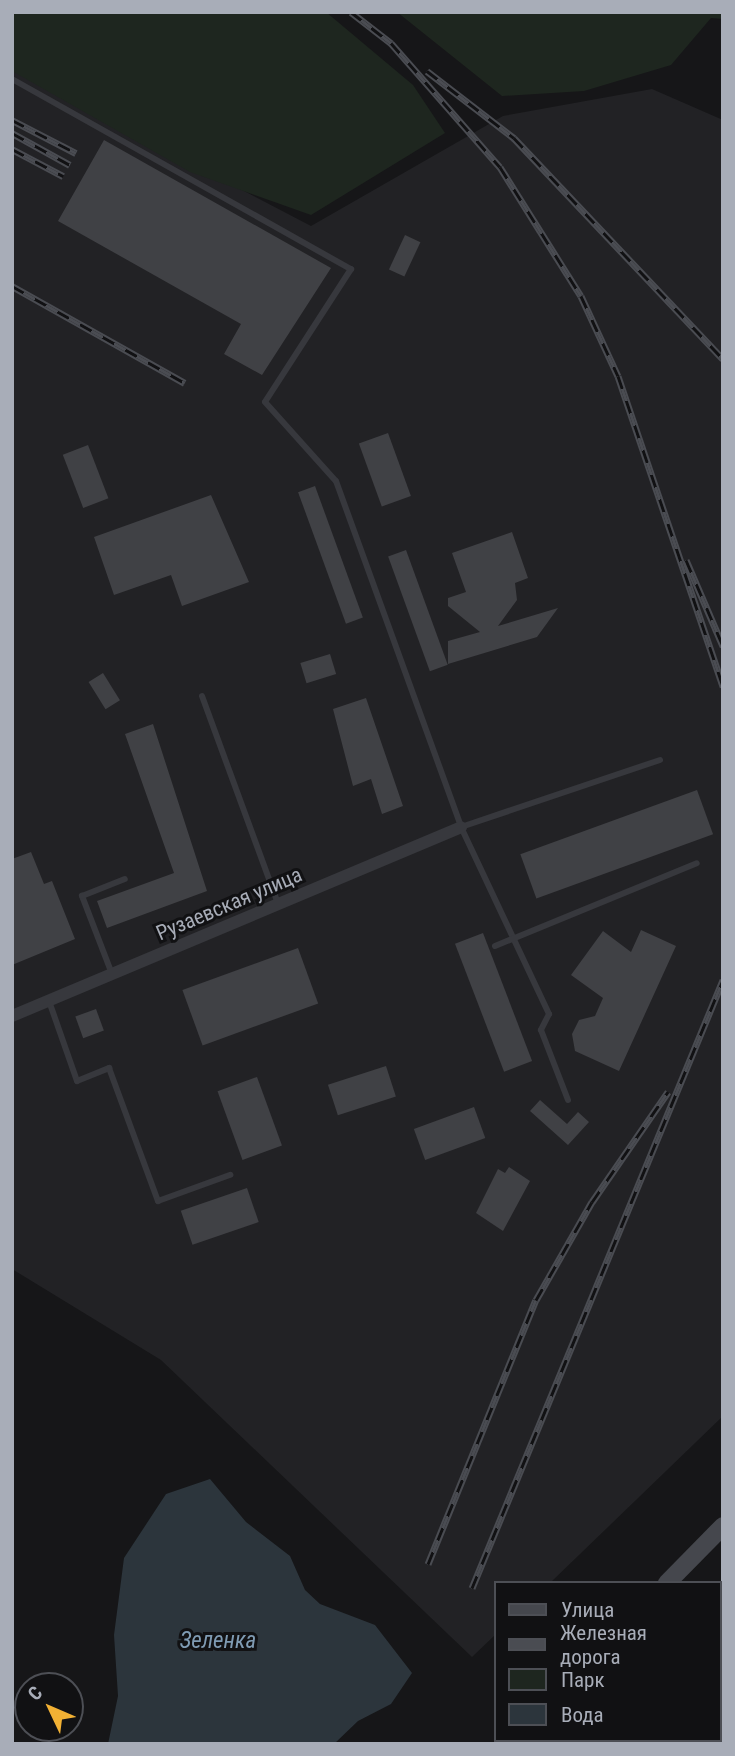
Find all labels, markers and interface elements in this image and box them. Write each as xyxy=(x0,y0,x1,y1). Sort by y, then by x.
street label: Рузаевская улица xyxy=(152,862,306,946)
legend xyxy=(494,1581,721,1742)
text: Улица xyxy=(561,1598,614,1622)
text: Железная дорога xyxy=(560,1621,647,1669)
water label: Зеленка xyxy=(180,1627,256,1655)
text: Парк xyxy=(561,1668,605,1692)
north arrow xyxy=(14,1672,84,1742)
text: С xyxy=(23,1682,47,1705)
text: Вода xyxy=(561,1703,604,1727)

